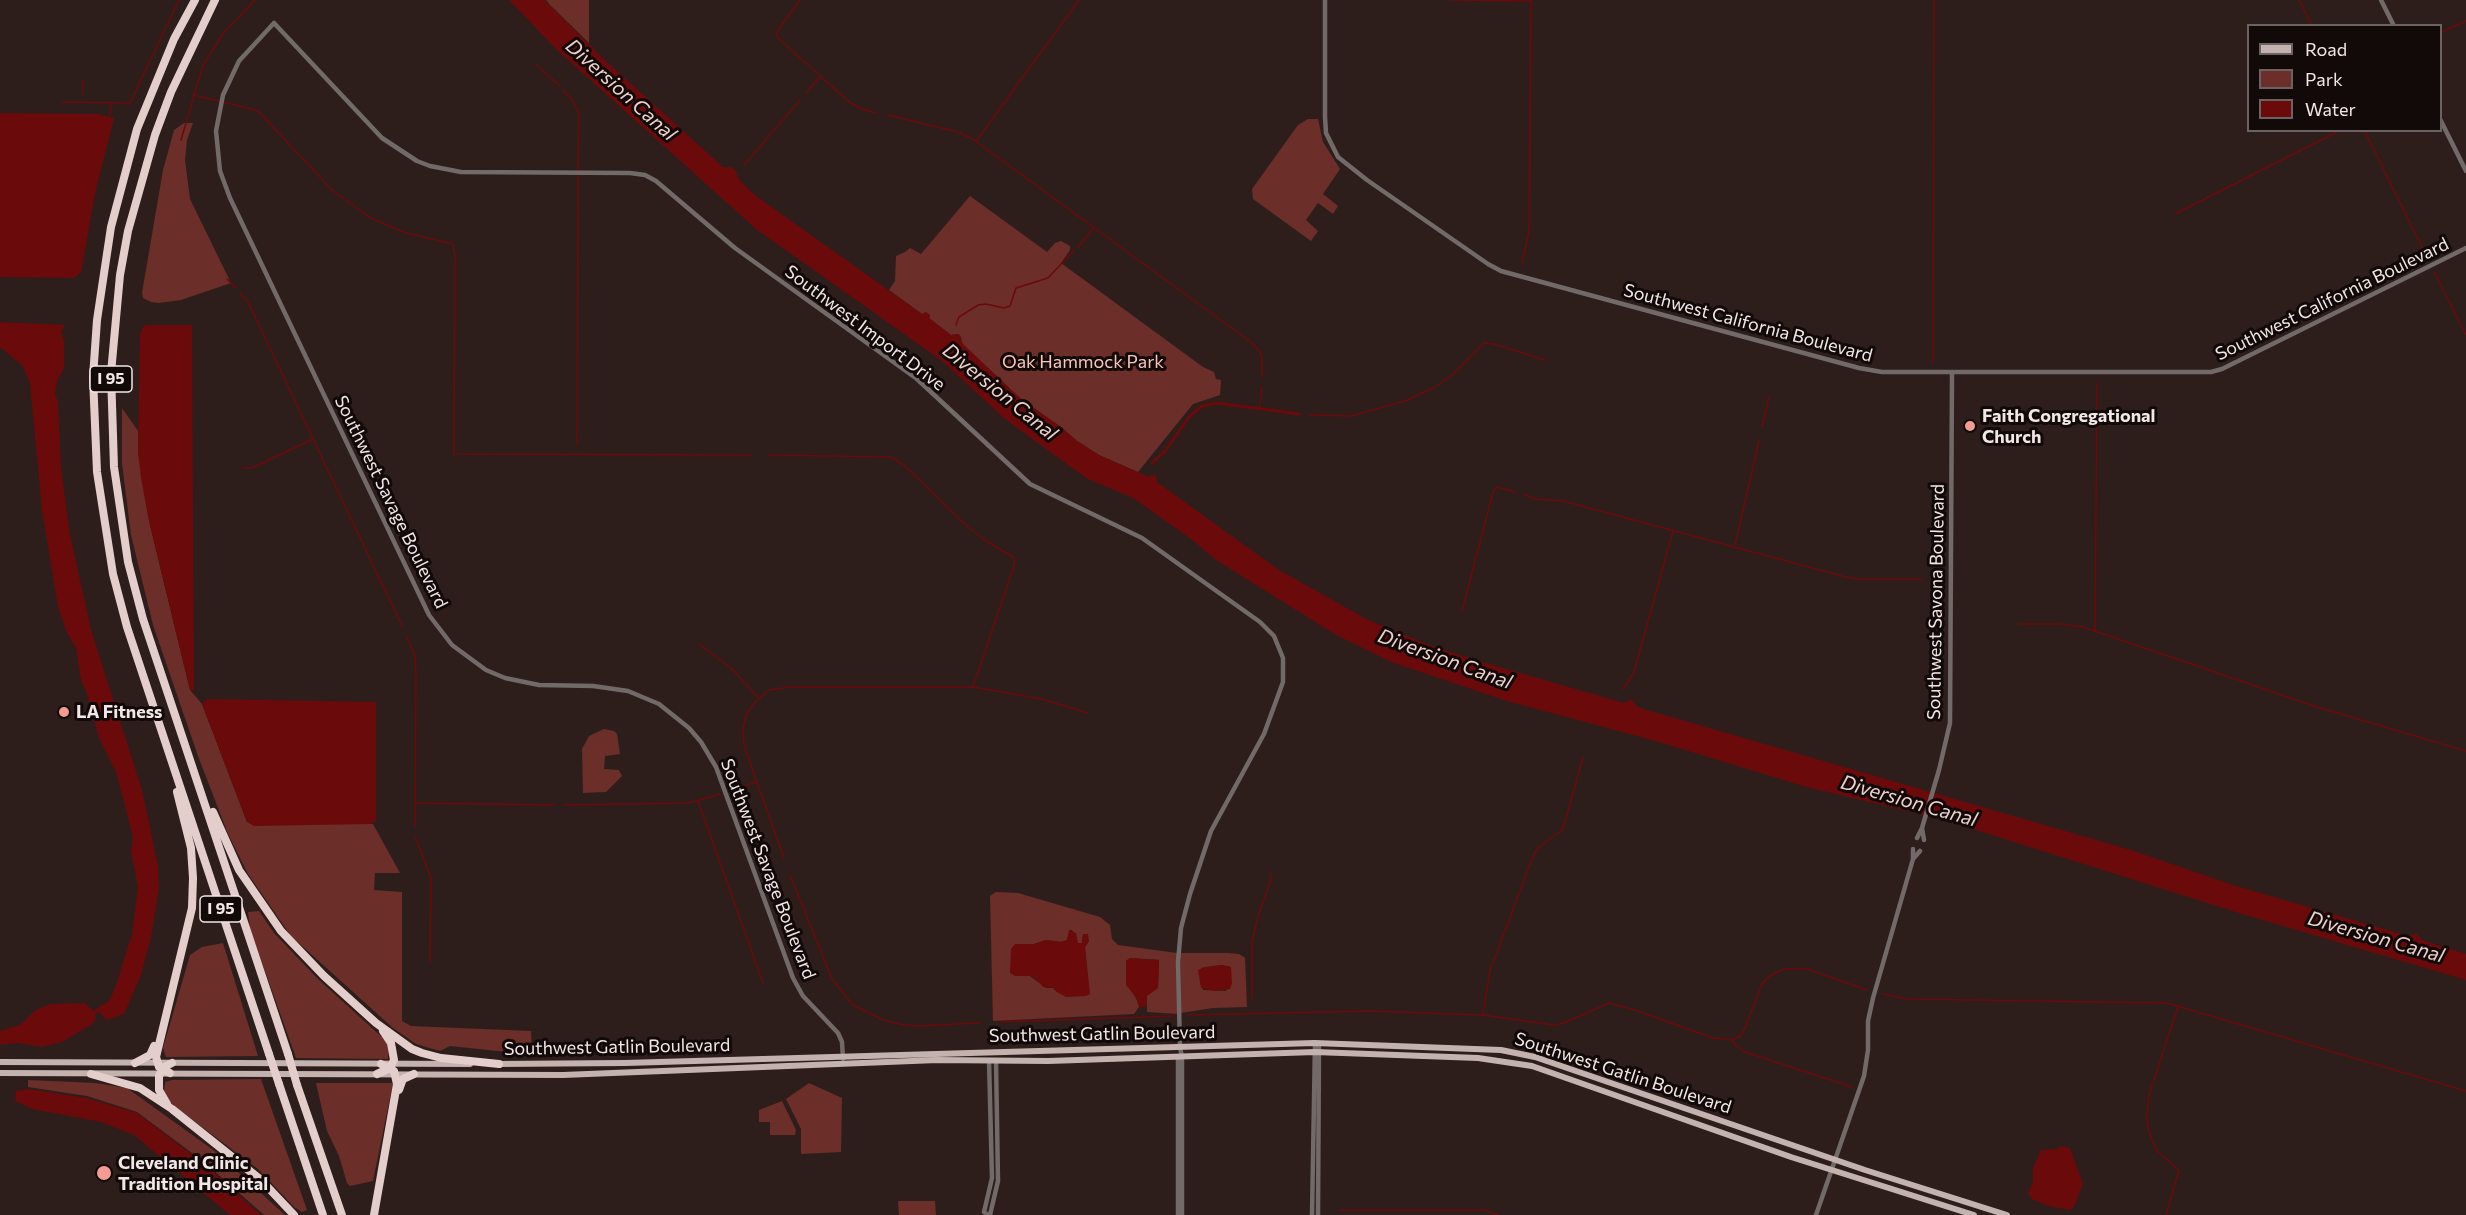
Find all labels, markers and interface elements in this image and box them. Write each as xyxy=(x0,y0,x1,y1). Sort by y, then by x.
legend xyxy=(2247,24,2442,132)
water label: Diversion Canal xyxy=(561,34,681,146)
text: Road xyxy=(2305,38,2347,60)
text: Park xyxy=(2305,68,2343,90)
text: Water xyxy=(2305,98,2356,120)
street label: Southwest California Boulevard xyxy=(2212,233,2452,365)
street label: Southwest Import Drive xyxy=(781,261,949,395)
street label: Southwest California Boulevard xyxy=(1621,279,1875,367)
water label: Diversion Canal xyxy=(938,338,1062,446)
park label: Oak Hammock Park xyxy=(1002,351,1164,373)
road number: I 95 xyxy=(90,366,132,392)
street label: Southwest Savage Boulevard xyxy=(330,392,452,612)
place label: Faith Congregational Church xyxy=(1982,405,2155,448)
marker: Faith Congregational Church xyxy=(1963,419,1977,433)
street label: Southwest Savona Boulevard xyxy=(1923,484,1949,720)
water label: Diversion Canal xyxy=(1375,624,1515,694)
place label: LA Fitness xyxy=(76,701,162,723)
marker: LA Fitness xyxy=(57,705,71,719)
street label: Southwest Savage Boulevard xyxy=(716,756,820,982)
water label: Diversion Canal xyxy=(1838,770,1980,832)
road number: I 95 xyxy=(200,896,242,922)
water label: Diversion Canal xyxy=(2305,906,2447,968)
street label: Southwest Gatlin Boulevard xyxy=(989,1021,1215,1047)
street label: Southwest Gatlin Boulevard xyxy=(1512,1028,1734,1118)
street label: Southwest Gatlin Boulevard xyxy=(504,1034,730,1060)
place label: Cleveland Clinic Tradition Hospital xyxy=(118,1152,268,1194)
marker: Cleveland Clinic Tradition Hospital xyxy=(95,1164,113,1182)

